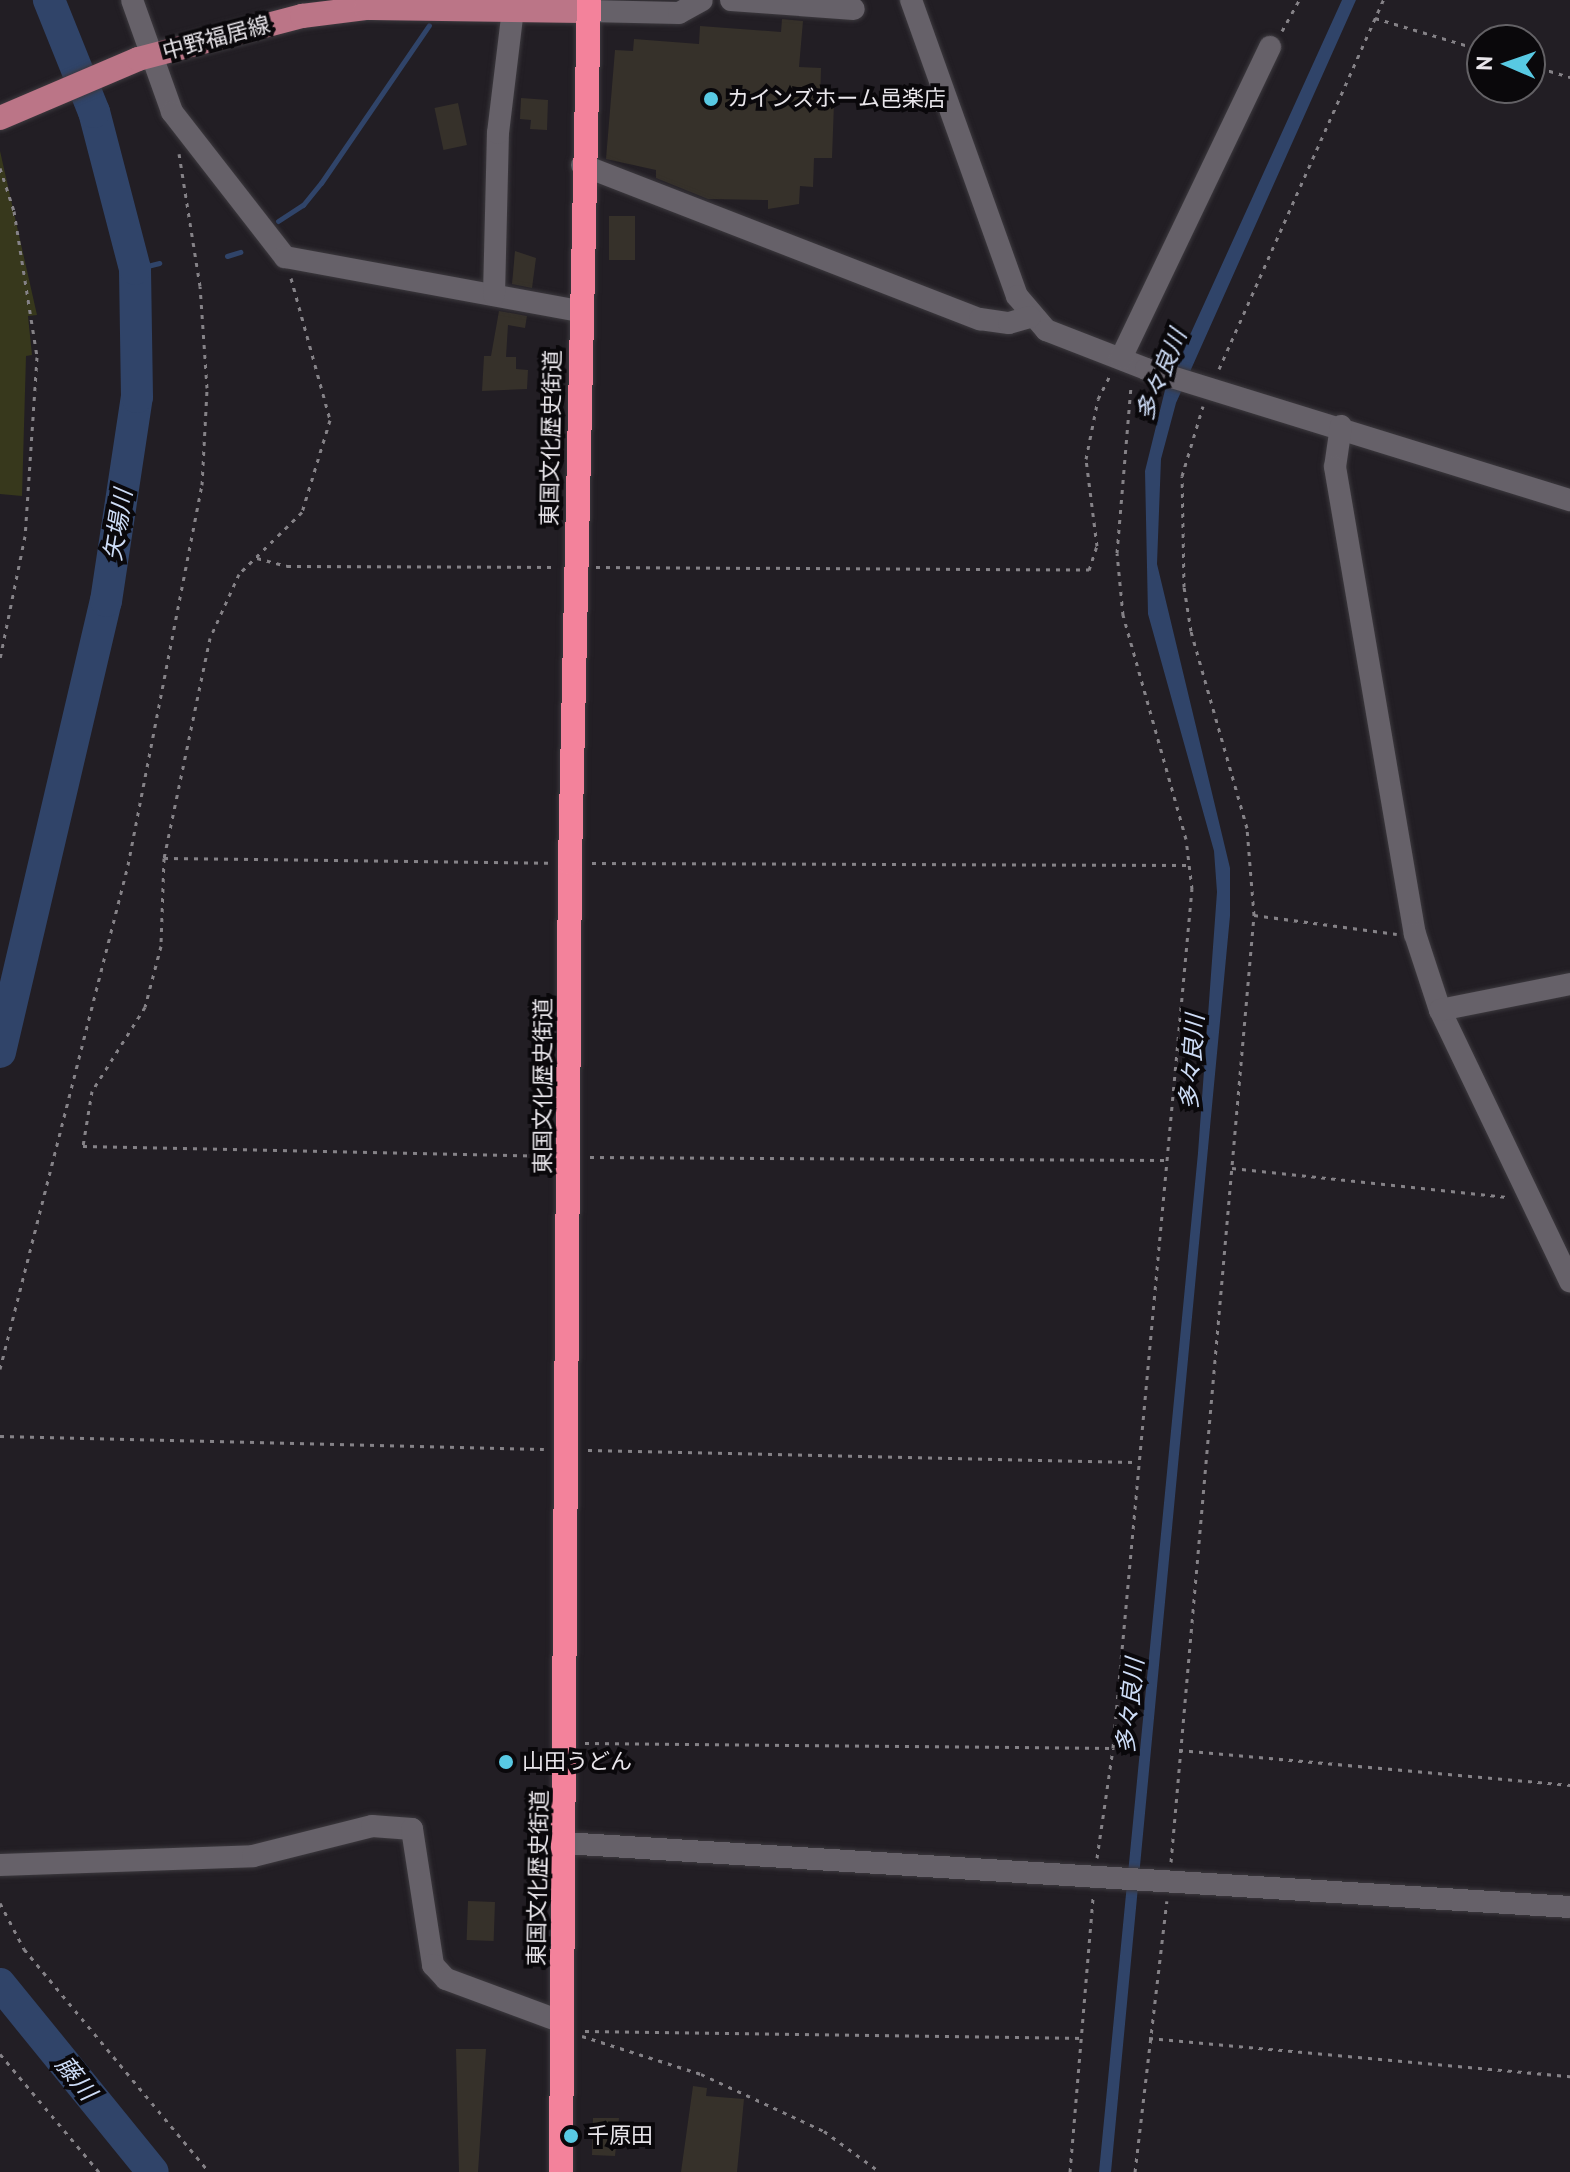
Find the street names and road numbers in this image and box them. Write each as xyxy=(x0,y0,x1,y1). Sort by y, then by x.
street label: 中野福居線 xyxy=(159,11,273,65)
street label: 東国文化歴史街道 xyxy=(536,350,566,526)
street label: 東国文化歴史街道 xyxy=(530,998,556,1174)
street label: 東国文化歴史街道 xyxy=(523,1790,553,1966)

